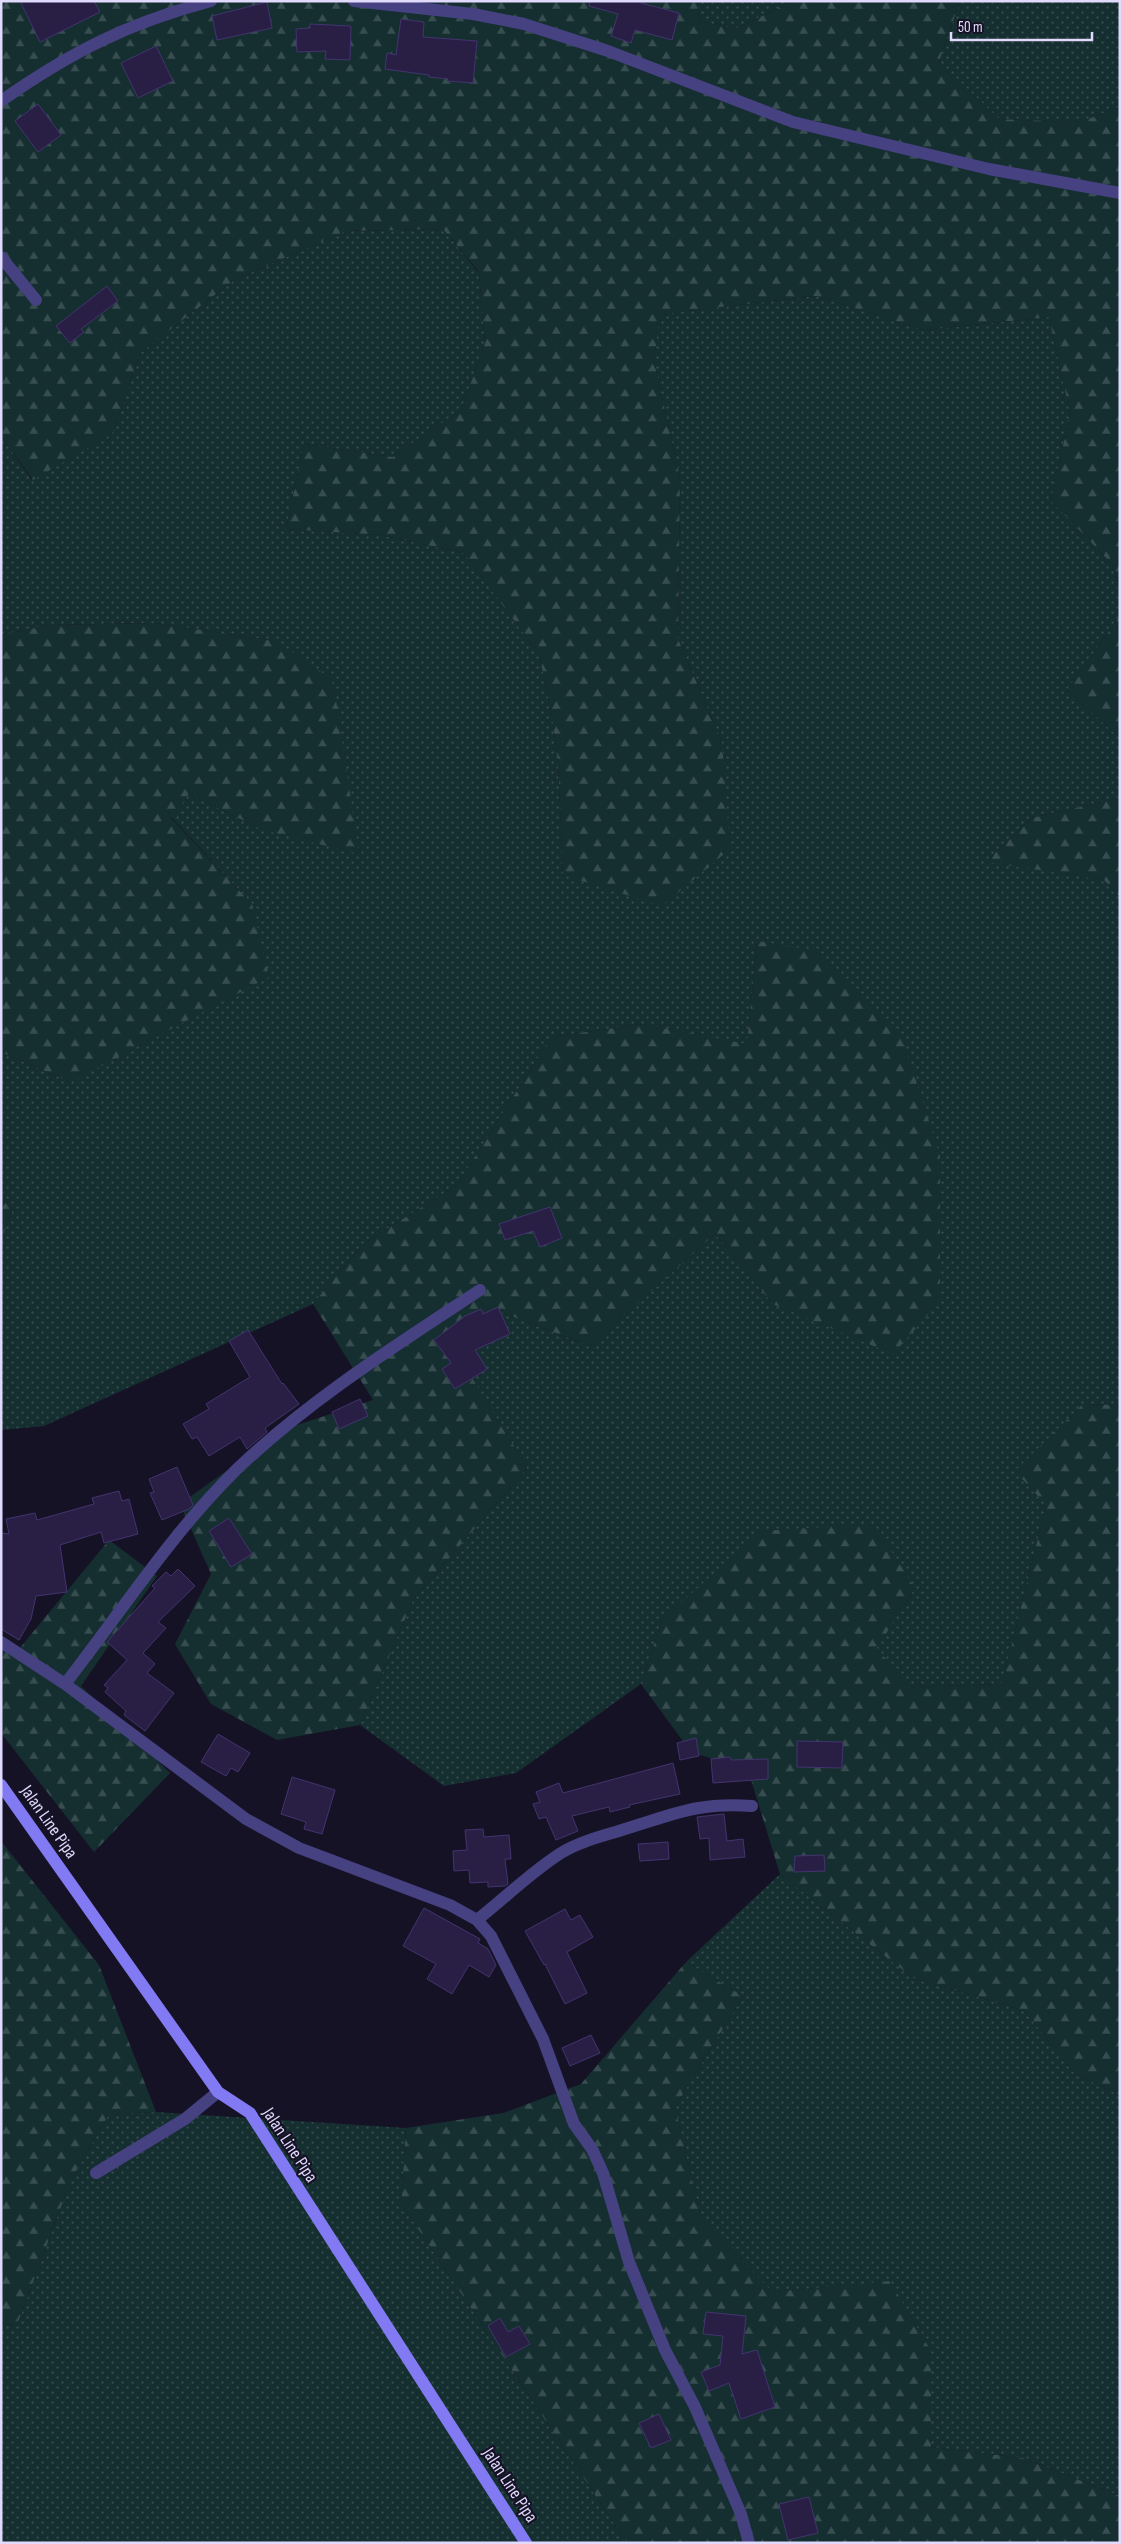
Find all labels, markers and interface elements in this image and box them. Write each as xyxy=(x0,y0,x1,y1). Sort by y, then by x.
scale bar xyxy=(951,10,1092,42)
text: 50 m xyxy=(958,18,983,37)
street label: Jalan Line Pipa xyxy=(16,1781,82,1863)
street label: Jalan Line Pipa xyxy=(258,2103,322,2186)
street label: Jalan Line Pipa xyxy=(478,2443,542,2526)

